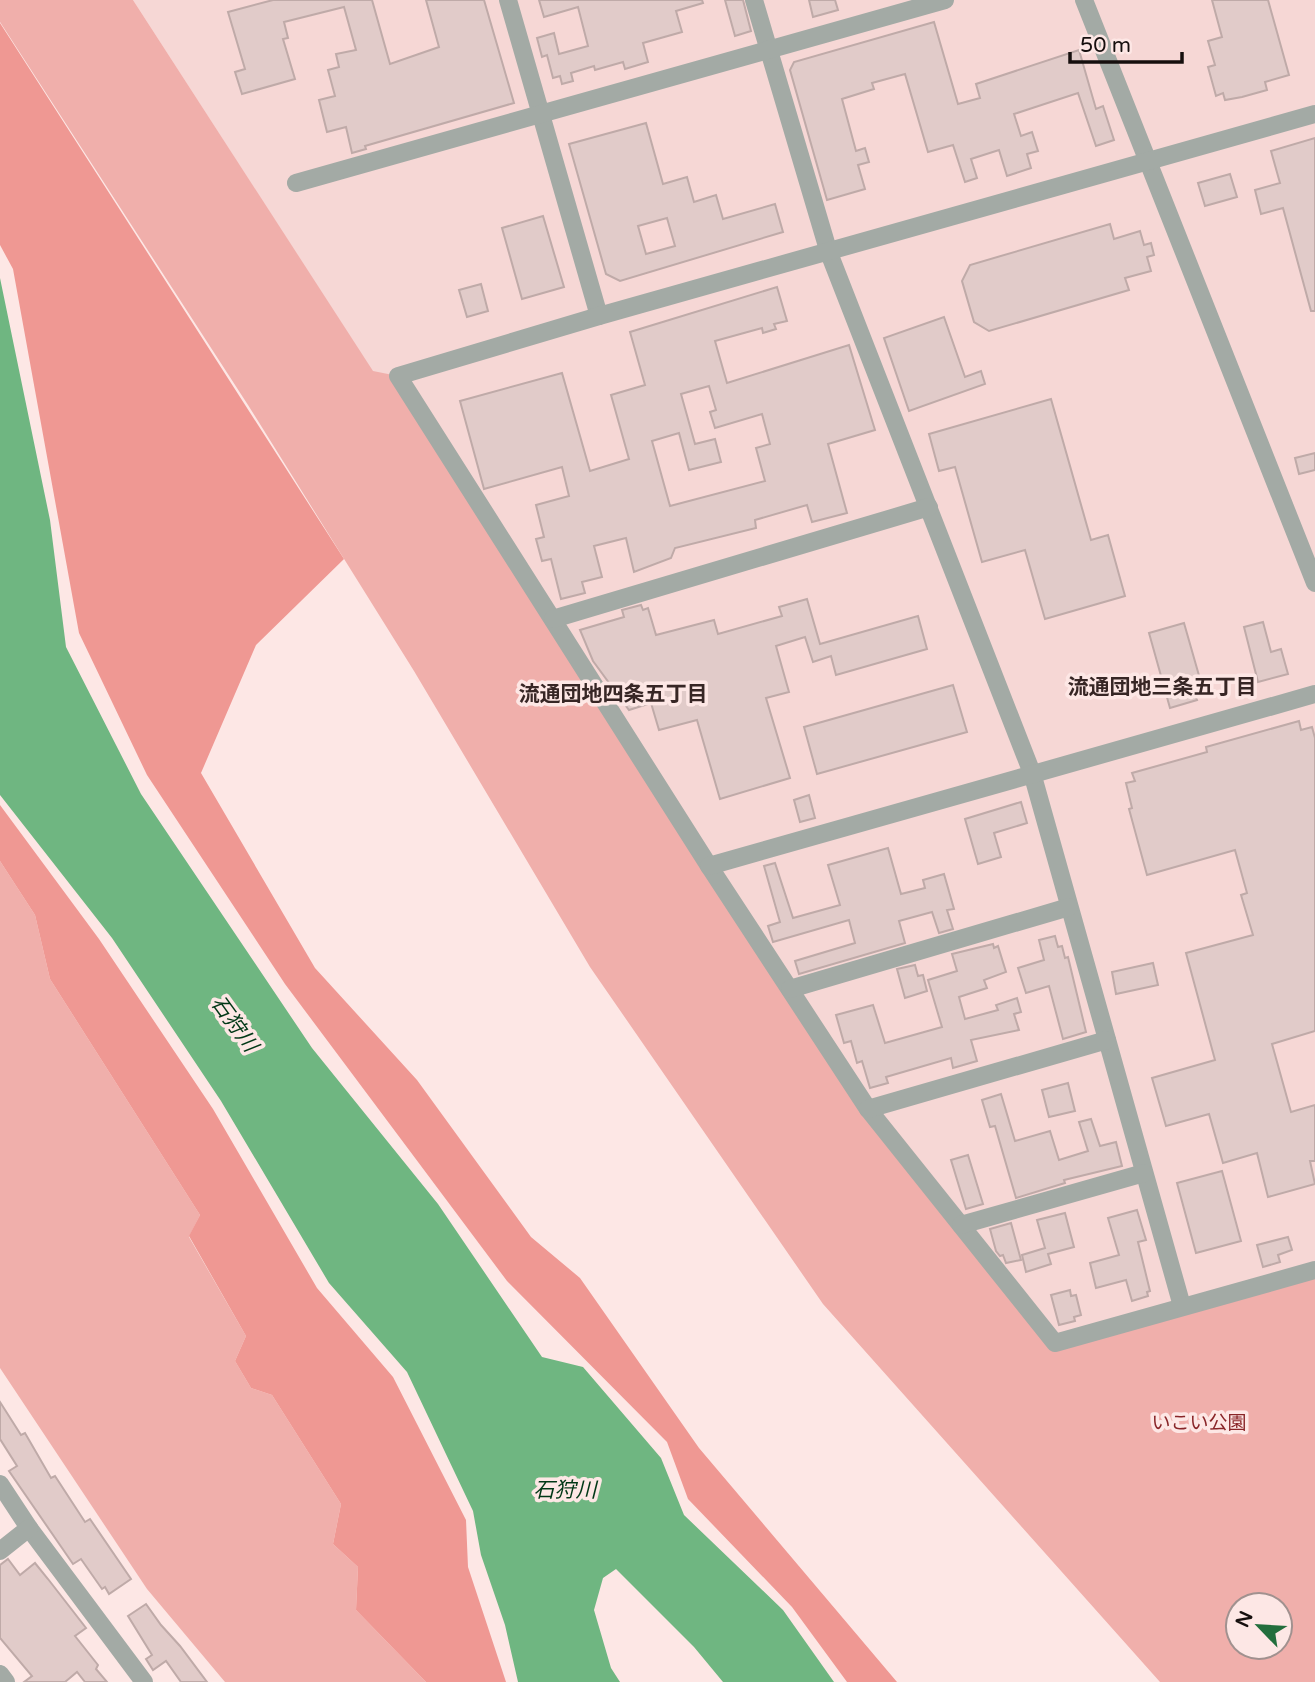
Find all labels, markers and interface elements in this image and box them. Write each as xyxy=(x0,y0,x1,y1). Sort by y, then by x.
scale bar xyxy=(1070,21,1182,65)
text: 50 m xyxy=(1080,33,1131,58)
district label: 流通団地三条五丁目 xyxy=(1068,675,1257,700)
district label: 流通団地四条五丁目 xyxy=(519,682,708,707)
water label: 石狩川 xyxy=(205,991,264,1058)
park label: いこい公園 xyxy=(1151,1412,1247,1434)
water label: 石狩川 xyxy=(534,1478,598,1503)
north arrow xyxy=(1224,1591,1294,1661)
text: N xyxy=(1231,1608,1258,1631)

